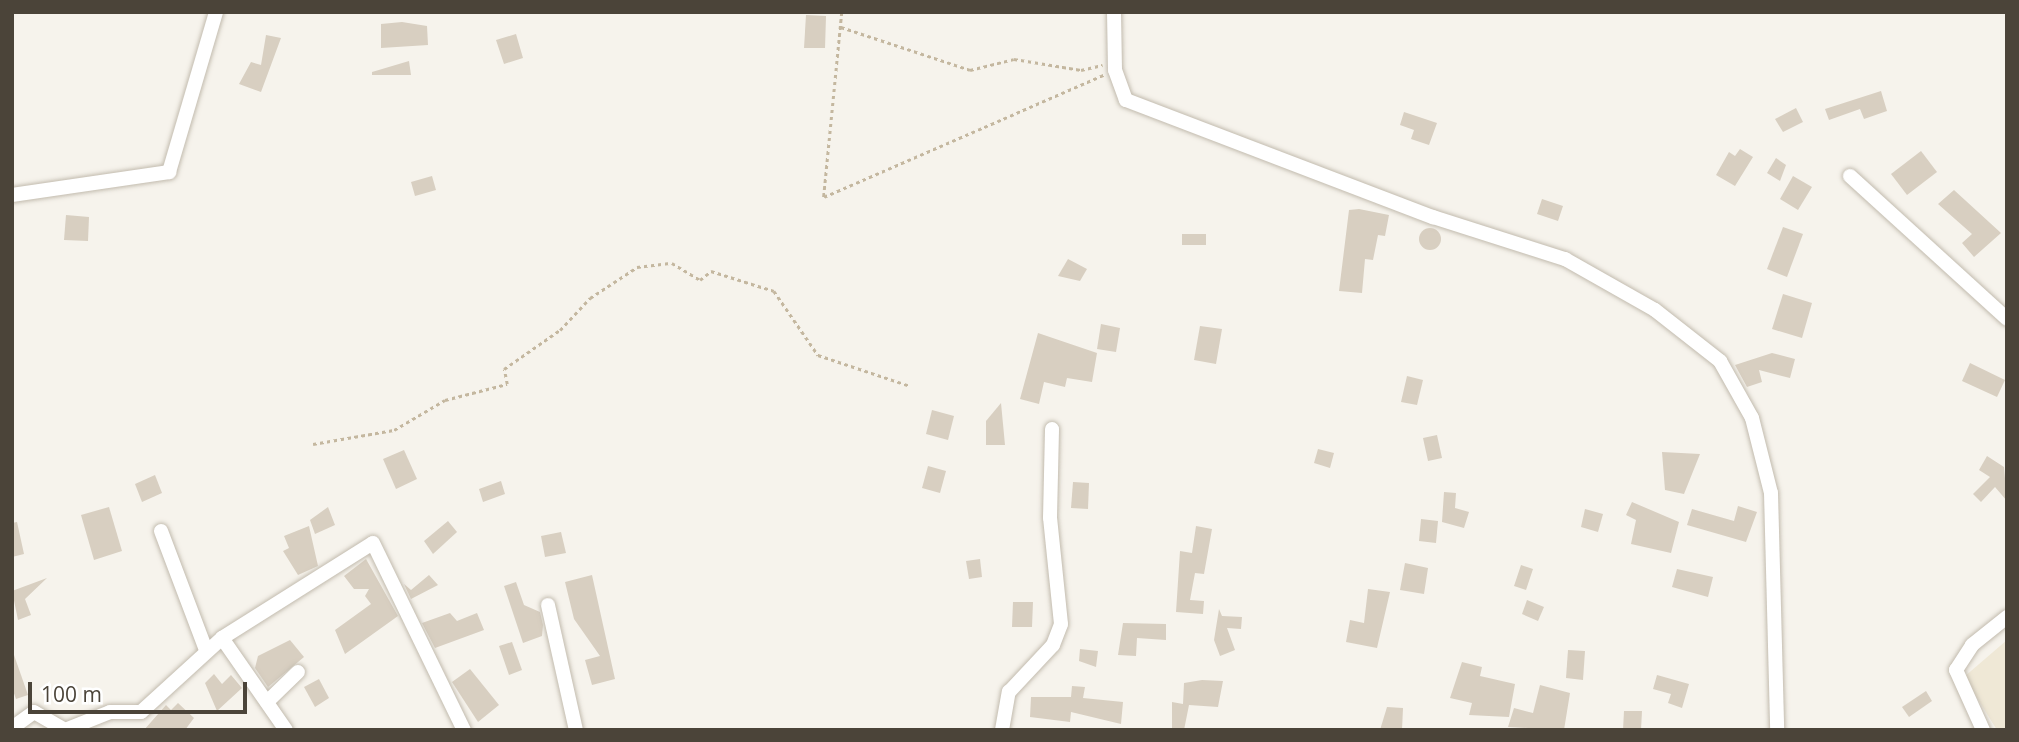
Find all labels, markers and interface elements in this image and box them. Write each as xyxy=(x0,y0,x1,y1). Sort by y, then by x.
scale bar xyxy=(32,668,250,712)
text: 100 m xyxy=(41,680,102,708)

